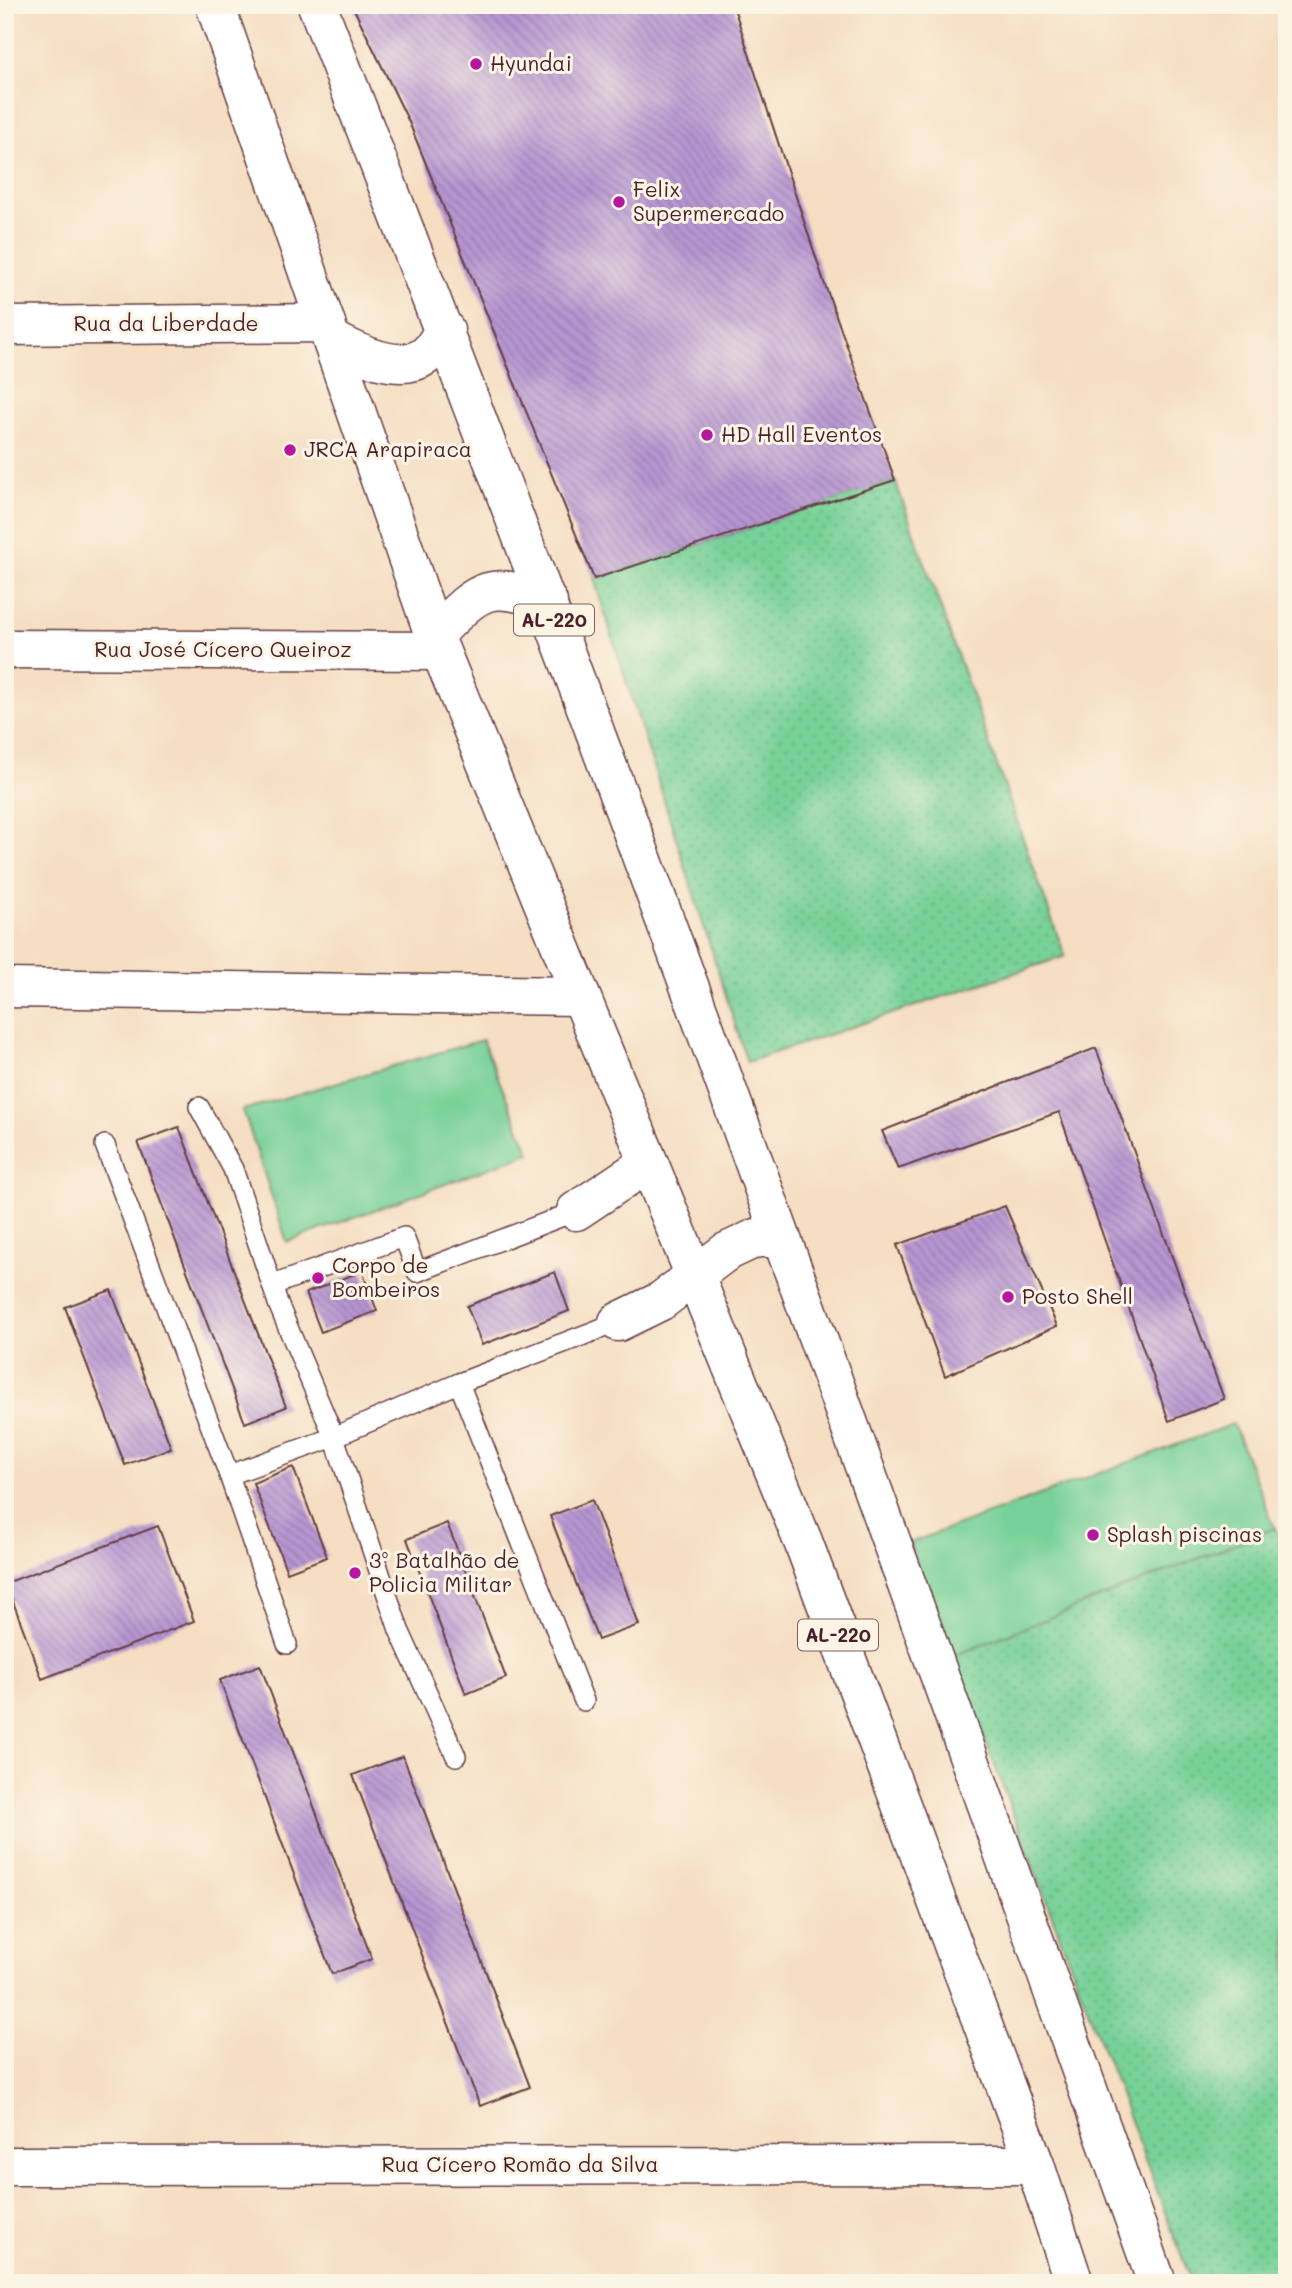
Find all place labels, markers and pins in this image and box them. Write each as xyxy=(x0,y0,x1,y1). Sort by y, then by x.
place label: Hyundai xyxy=(490,49,572,76)
marker: Hyundai xyxy=(468,56,484,72)
place label: Felix Supermercado xyxy=(633,175,784,226)
marker: Felix Supermercado xyxy=(611,194,627,210)
place label: HD Hall Eventos xyxy=(721,420,882,447)
marker: HD Hall Eventos xyxy=(699,427,715,443)
place label: JRCA Arapiraca xyxy=(304,435,472,462)
marker: JRCA Arapiraca xyxy=(282,442,298,458)
place label: Corpo de Bombeiros xyxy=(332,1251,440,1302)
marker: Corpo de Bombeiros xyxy=(310,1270,326,1286)
place label: Posto Shell xyxy=(1022,1282,1133,1309)
marker: Posto Shell xyxy=(1000,1289,1016,1305)
place label: Splash piscinas xyxy=(1107,1520,1262,1547)
marker: Splash piscinas xyxy=(1085,1527,1101,1543)
place label: 3º Batalhão de Policia Militar xyxy=(369,1546,520,1597)
marker: 3º Batalhão de Policia Militar xyxy=(347,1565,363,1581)

